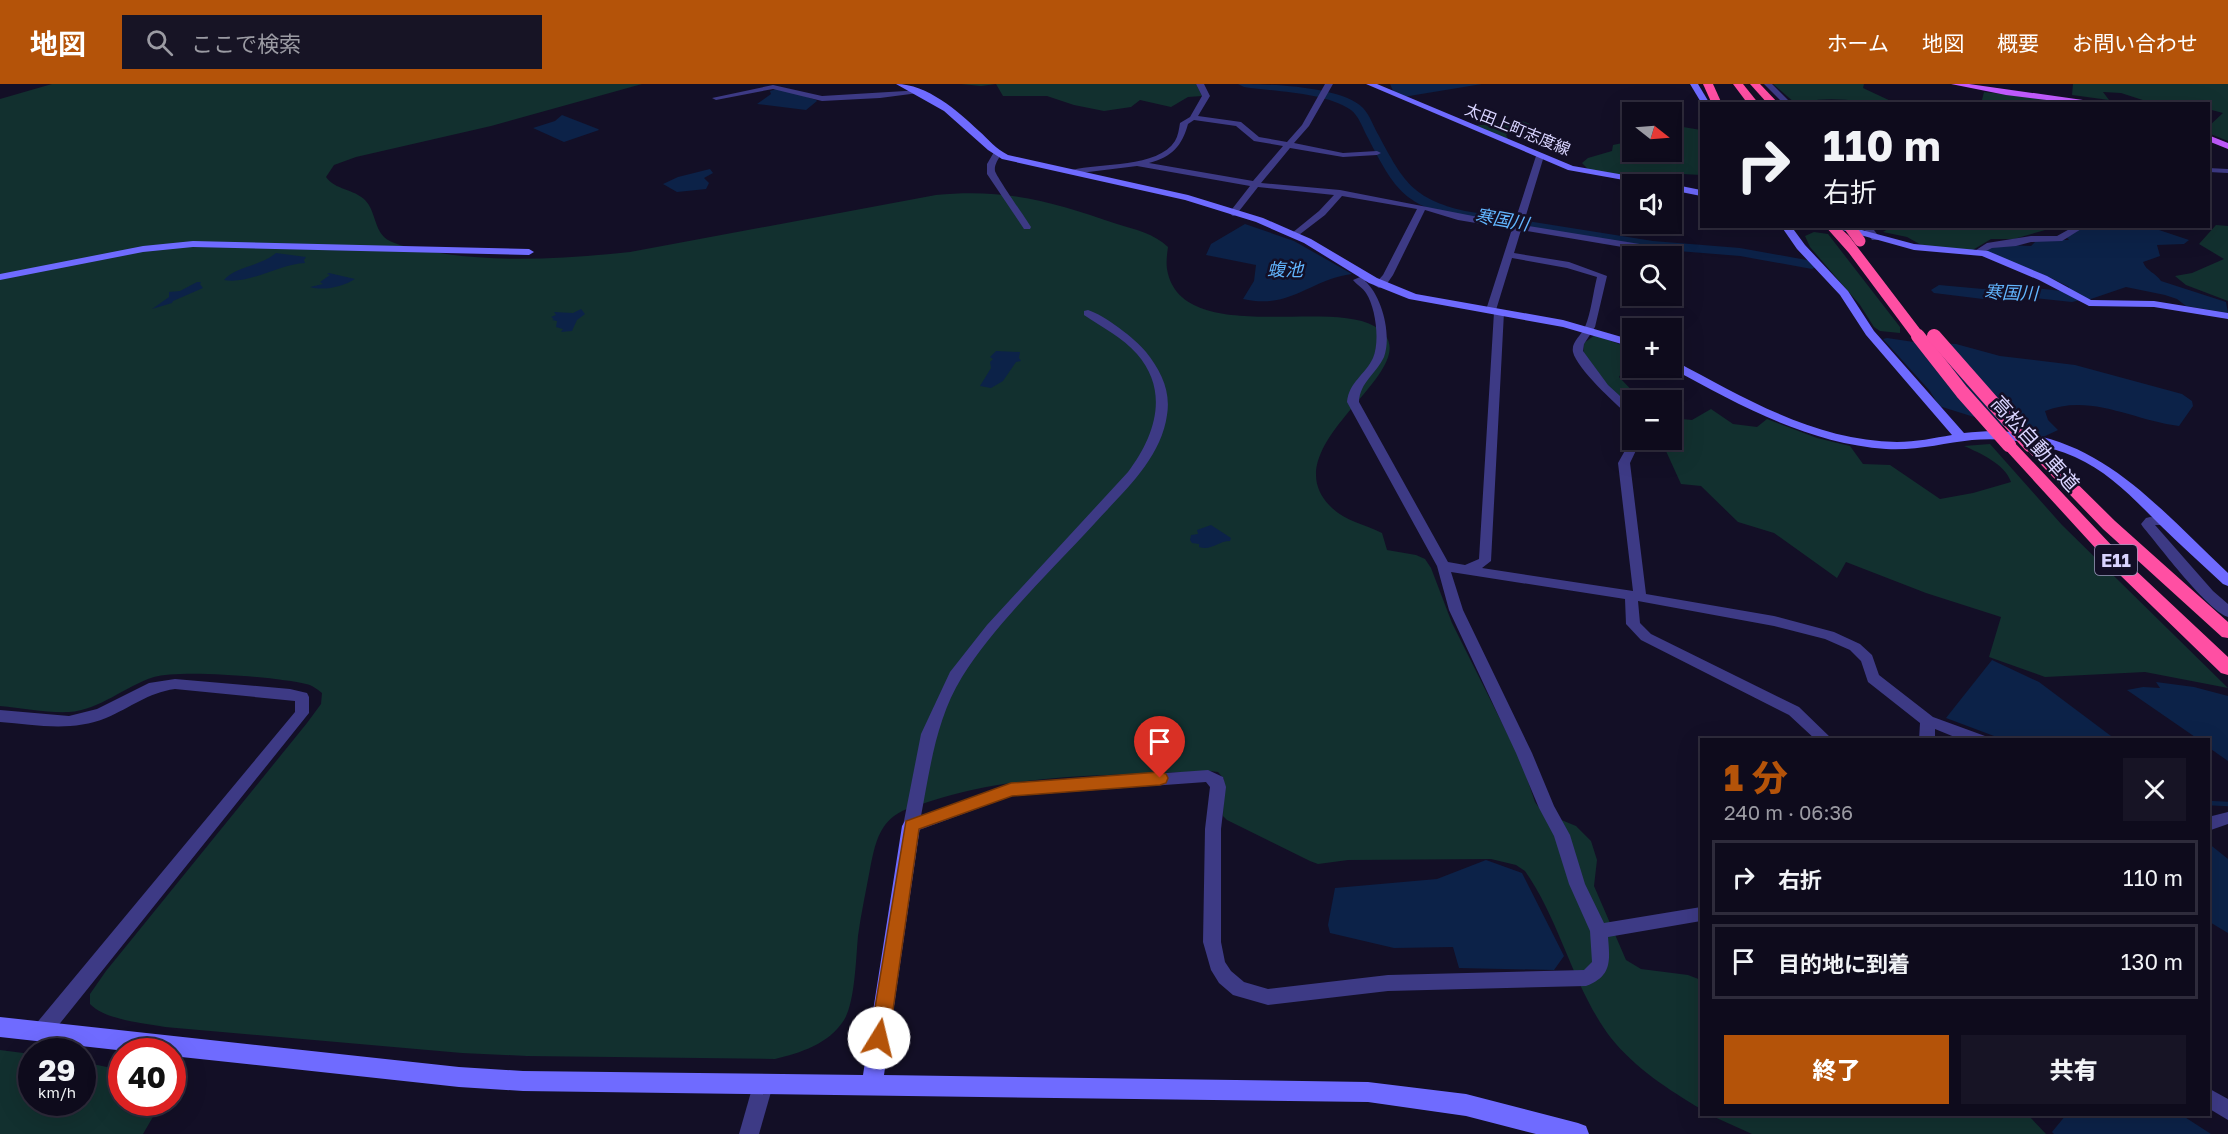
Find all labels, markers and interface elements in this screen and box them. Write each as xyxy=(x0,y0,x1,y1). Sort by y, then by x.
search box xyxy=(122,15,542,69)
icon: search xyxy=(143,26,176,59)
text: 地図 xyxy=(30,27,86,60)
text: ここで検索 xyxy=(191,30,301,57)
text: ホーム xyxy=(1827,30,1889,56)
text: 地図 xyxy=(1922,30,1964,56)
text: 概要 xyxy=(1997,30,2039,56)
text: お問い合わせ xyxy=(2072,30,2198,56)
street label: 太田上町志度線 xyxy=(1462,99,1574,159)
north arrow xyxy=(1622,102,1682,162)
map controls xyxy=(1622,102,1682,450)
text: 110 m xyxy=(1823,120,1941,170)
icon: right xyxy=(1724,126,1802,204)
button: sound xyxy=(1622,174,1682,234)
text: 右折 xyxy=(1823,176,1877,208)
water label: 寒国川 xyxy=(1474,203,1532,235)
button: search xyxy=(1622,246,1682,306)
water label: 蝮池 xyxy=(1267,258,1305,280)
water label: 寒国川 xyxy=(1984,280,2040,304)
button: + xyxy=(1622,318,1682,378)
button: − xyxy=(1622,390,1682,450)
street label: 高松自動車道 xyxy=(1987,390,2085,496)
road number: E11 xyxy=(2095,545,2137,575)
pin xyxy=(1134,716,1185,778)
icon: arrive xyxy=(1143,725,1176,758)
text: 1 分 xyxy=(1724,756,1788,799)
button: close xyxy=(2123,758,2186,821)
text: 240 m · 06:36 xyxy=(1724,800,1853,824)
icon: right xyxy=(1727,861,1760,894)
text: 110 m xyxy=(2123,864,2183,891)
text: 右折 xyxy=(1778,866,1822,893)
icon: arrive xyxy=(1727,945,1760,978)
text: 130 m xyxy=(2121,948,2183,975)
text: 目的地に到着 xyxy=(1778,950,1910,977)
position arrow xyxy=(847,1006,911,1070)
button: 終了 xyxy=(1724,1035,1949,1104)
button: 共有 xyxy=(1961,1035,2186,1104)
speed limit sign: 40 xyxy=(108,1038,186,1116)
text: 29 xyxy=(38,1052,76,1088)
text: km/h xyxy=(38,1083,76,1101)

